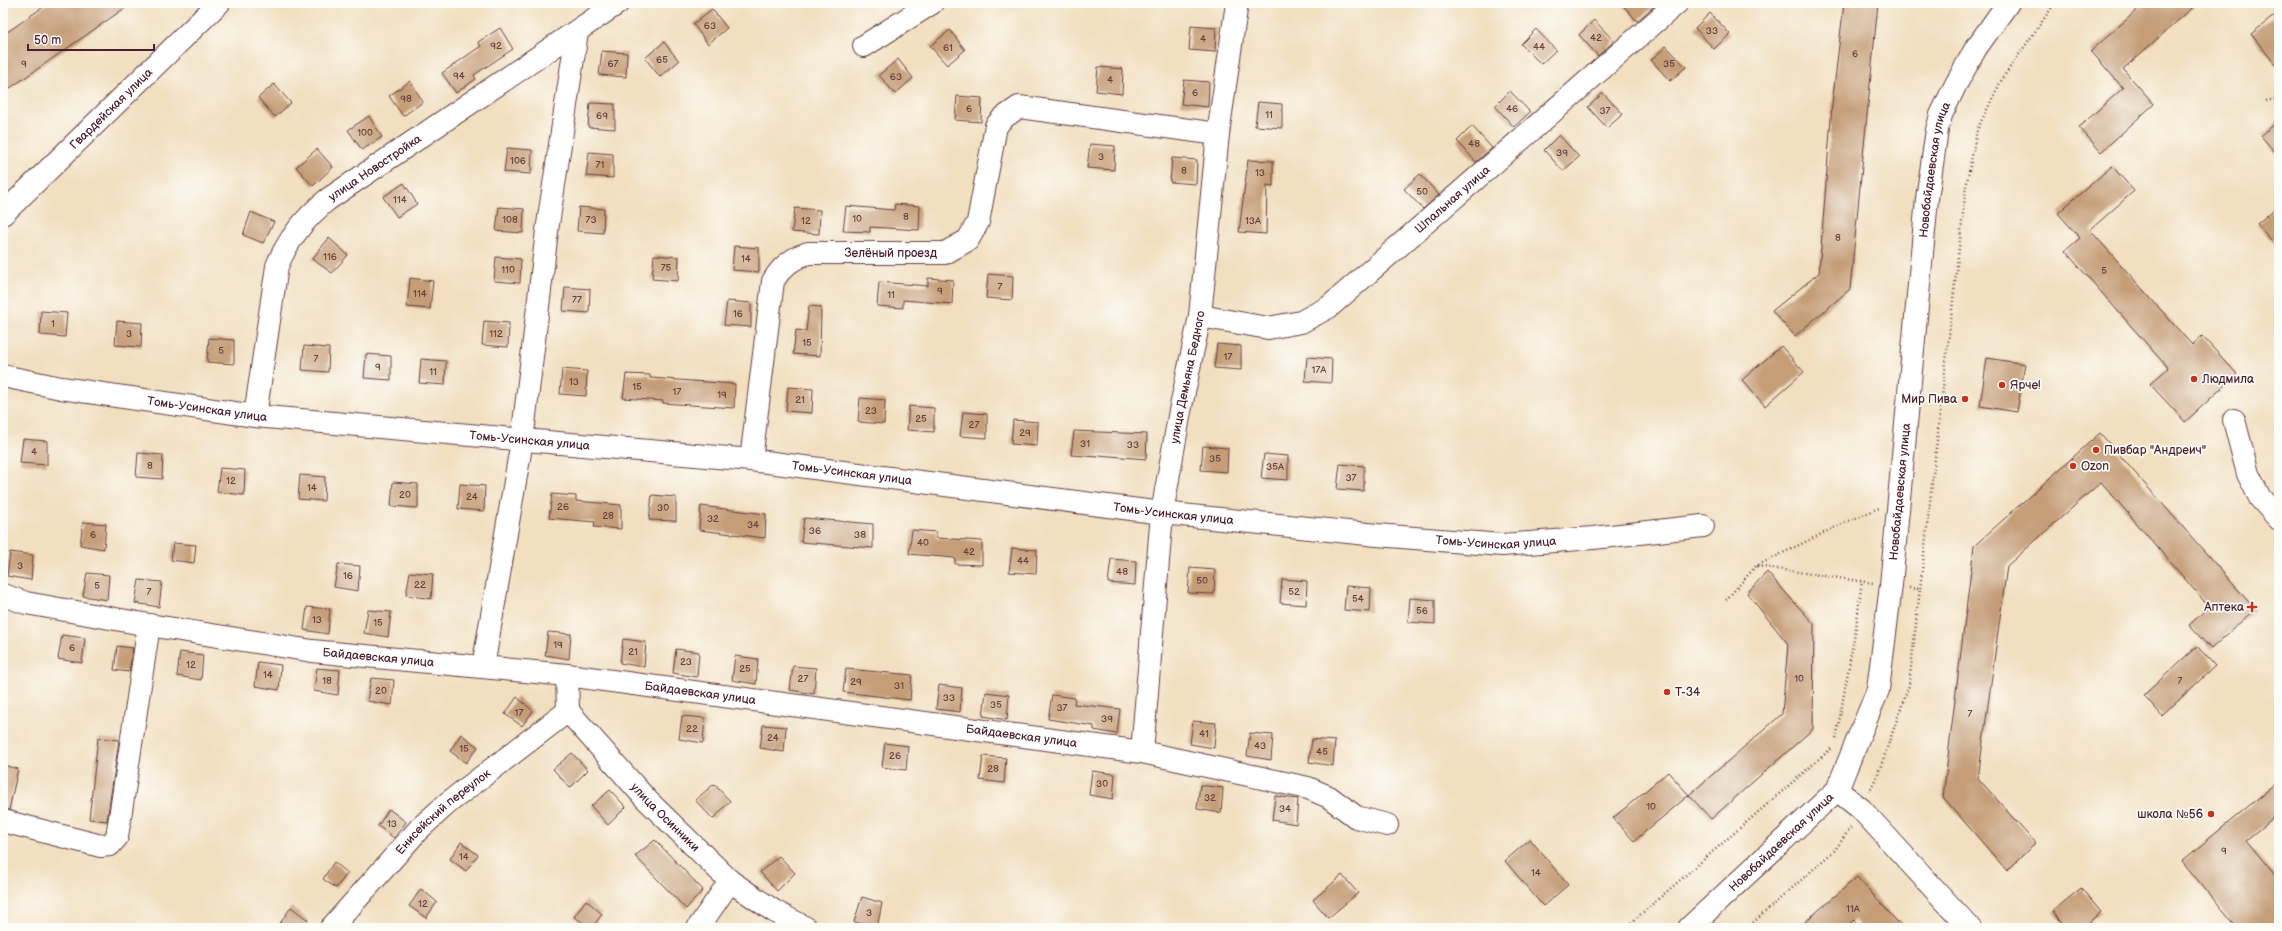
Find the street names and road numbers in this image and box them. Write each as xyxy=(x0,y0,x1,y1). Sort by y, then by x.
street label: Гвардейская улица xyxy=(67,65,155,152)
street label: Новобайдаевская улица xyxy=(1916,99,1954,238)
street label: улица Новостройка xyxy=(326,131,424,204)
street label: Шпальная улица xyxy=(1411,162,1493,236)
street label: Зелёный проезд xyxy=(844,246,938,261)
street label: улица Демьяна Бедного xyxy=(1167,310,1208,445)
street label: Томь-Усинская улица xyxy=(146,393,268,425)
street label: Новобайдаевская улица xyxy=(1886,422,1914,561)
street label: Томь-Усинская улица xyxy=(469,428,591,453)
street label: Томь-Усинская улица xyxy=(791,458,913,488)
street label: Томь-Усинская улица xyxy=(1112,499,1234,528)
street label: Томь-Усинская улица xyxy=(1435,532,1557,553)
street label: Байдаевская улица xyxy=(322,645,435,670)
street label: Байдаевская улица xyxy=(644,678,757,708)
street label: Байдаевская улица xyxy=(965,721,1078,751)
street label: Енисейский переулок xyxy=(392,765,494,858)
street label: улица Осинники xyxy=(628,780,703,855)
street label: Новобайдаевская улица xyxy=(1726,790,1837,895)

